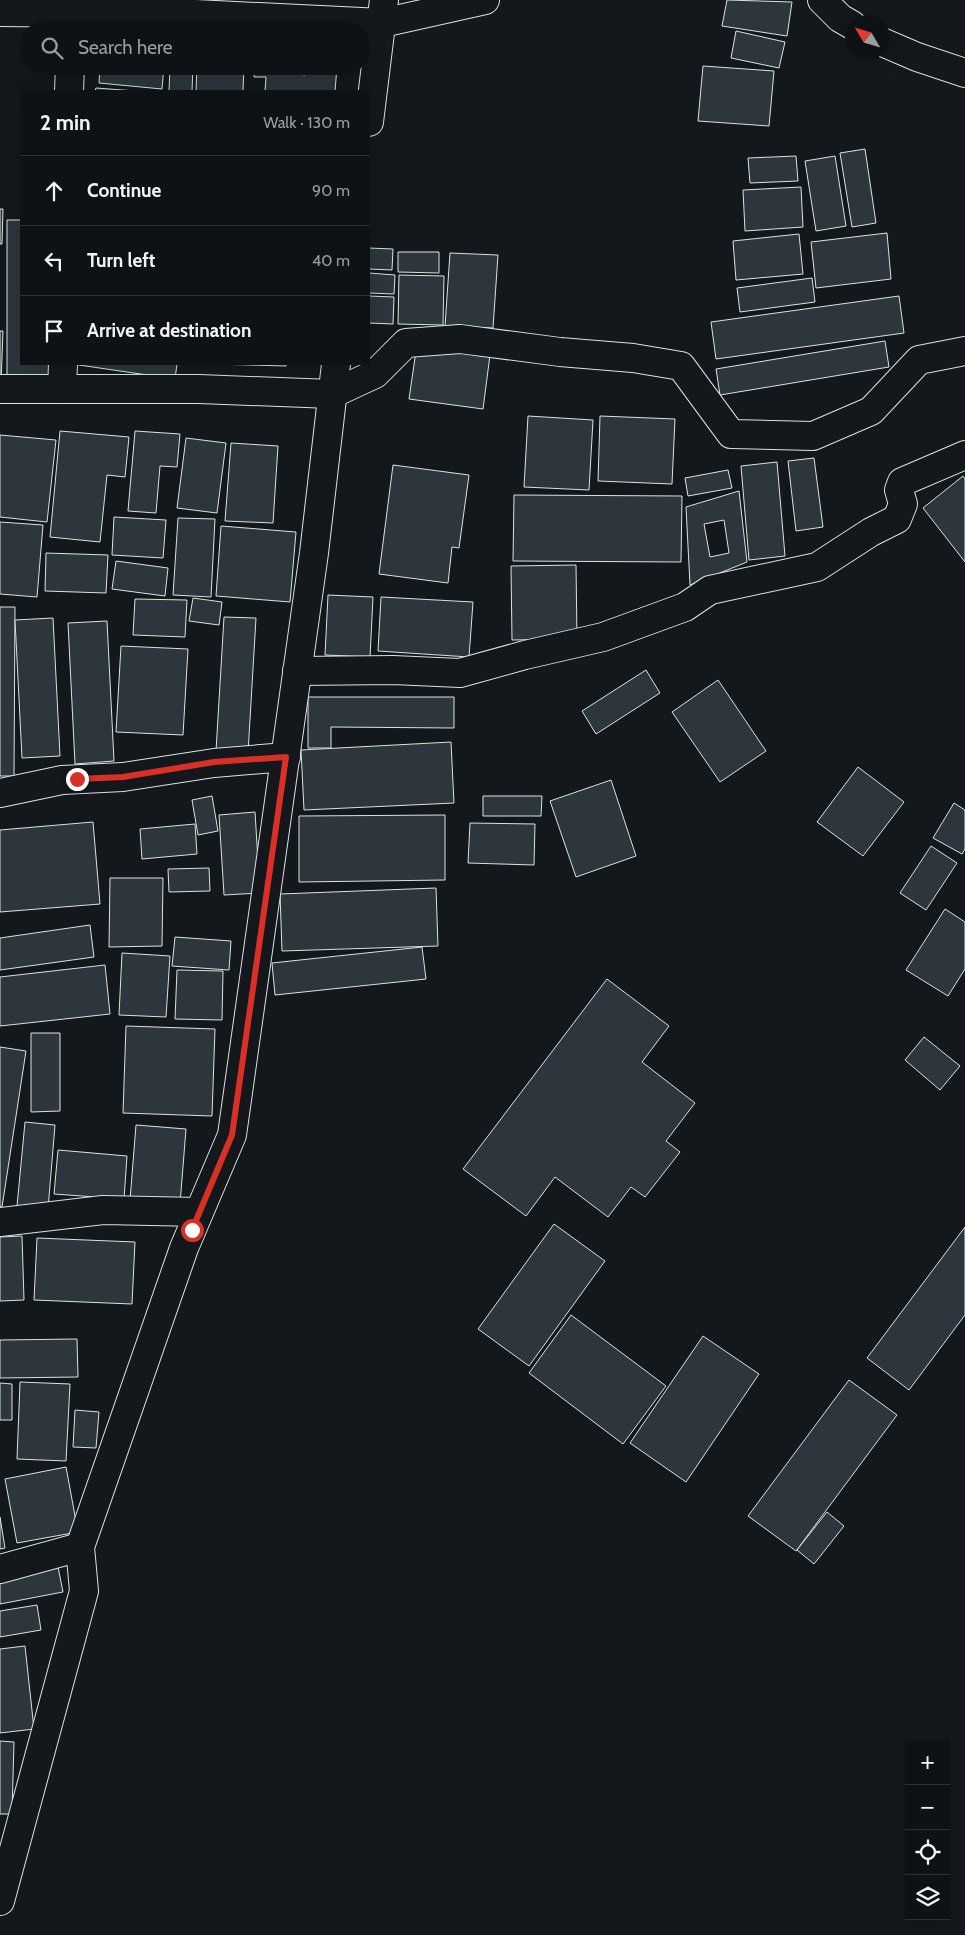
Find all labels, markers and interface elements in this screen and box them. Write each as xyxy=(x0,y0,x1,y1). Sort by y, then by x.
north arrow xyxy=(845,15,890,60)
search box xyxy=(20,20,370,75)
icon: search xyxy=(38,34,66,62)
text: Search here xyxy=(78,36,172,59)
text: 2 min xyxy=(40,110,91,135)
text: Walk · 130 m xyxy=(263,113,350,132)
icon: ahead xyxy=(40,177,68,205)
text: Continue xyxy=(87,179,161,202)
text: 90 m xyxy=(312,181,350,200)
icon: left xyxy=(40,247,68,275)
text: Turn left xyxy=(87,249,155,272)
text: 40 m xyxy=(312,251,350,270)
icon: arrive xyxy=(40,317,68,345)
text: Arrive at destination xyxy=(87,319,251,342)
route end xyxy=(66,768,89,791)
route start xyxy=(181,1219,204,1242)
map controls xyxy=(905,1740,950,1920)
button: + xyxy=(905,1740,950,1785)
button: − xyxy=(905,1785,950,1830)
button: locate xyxy=(905,1830,950,1875)
button: layers xyxy=(905,1875,950,1920)

